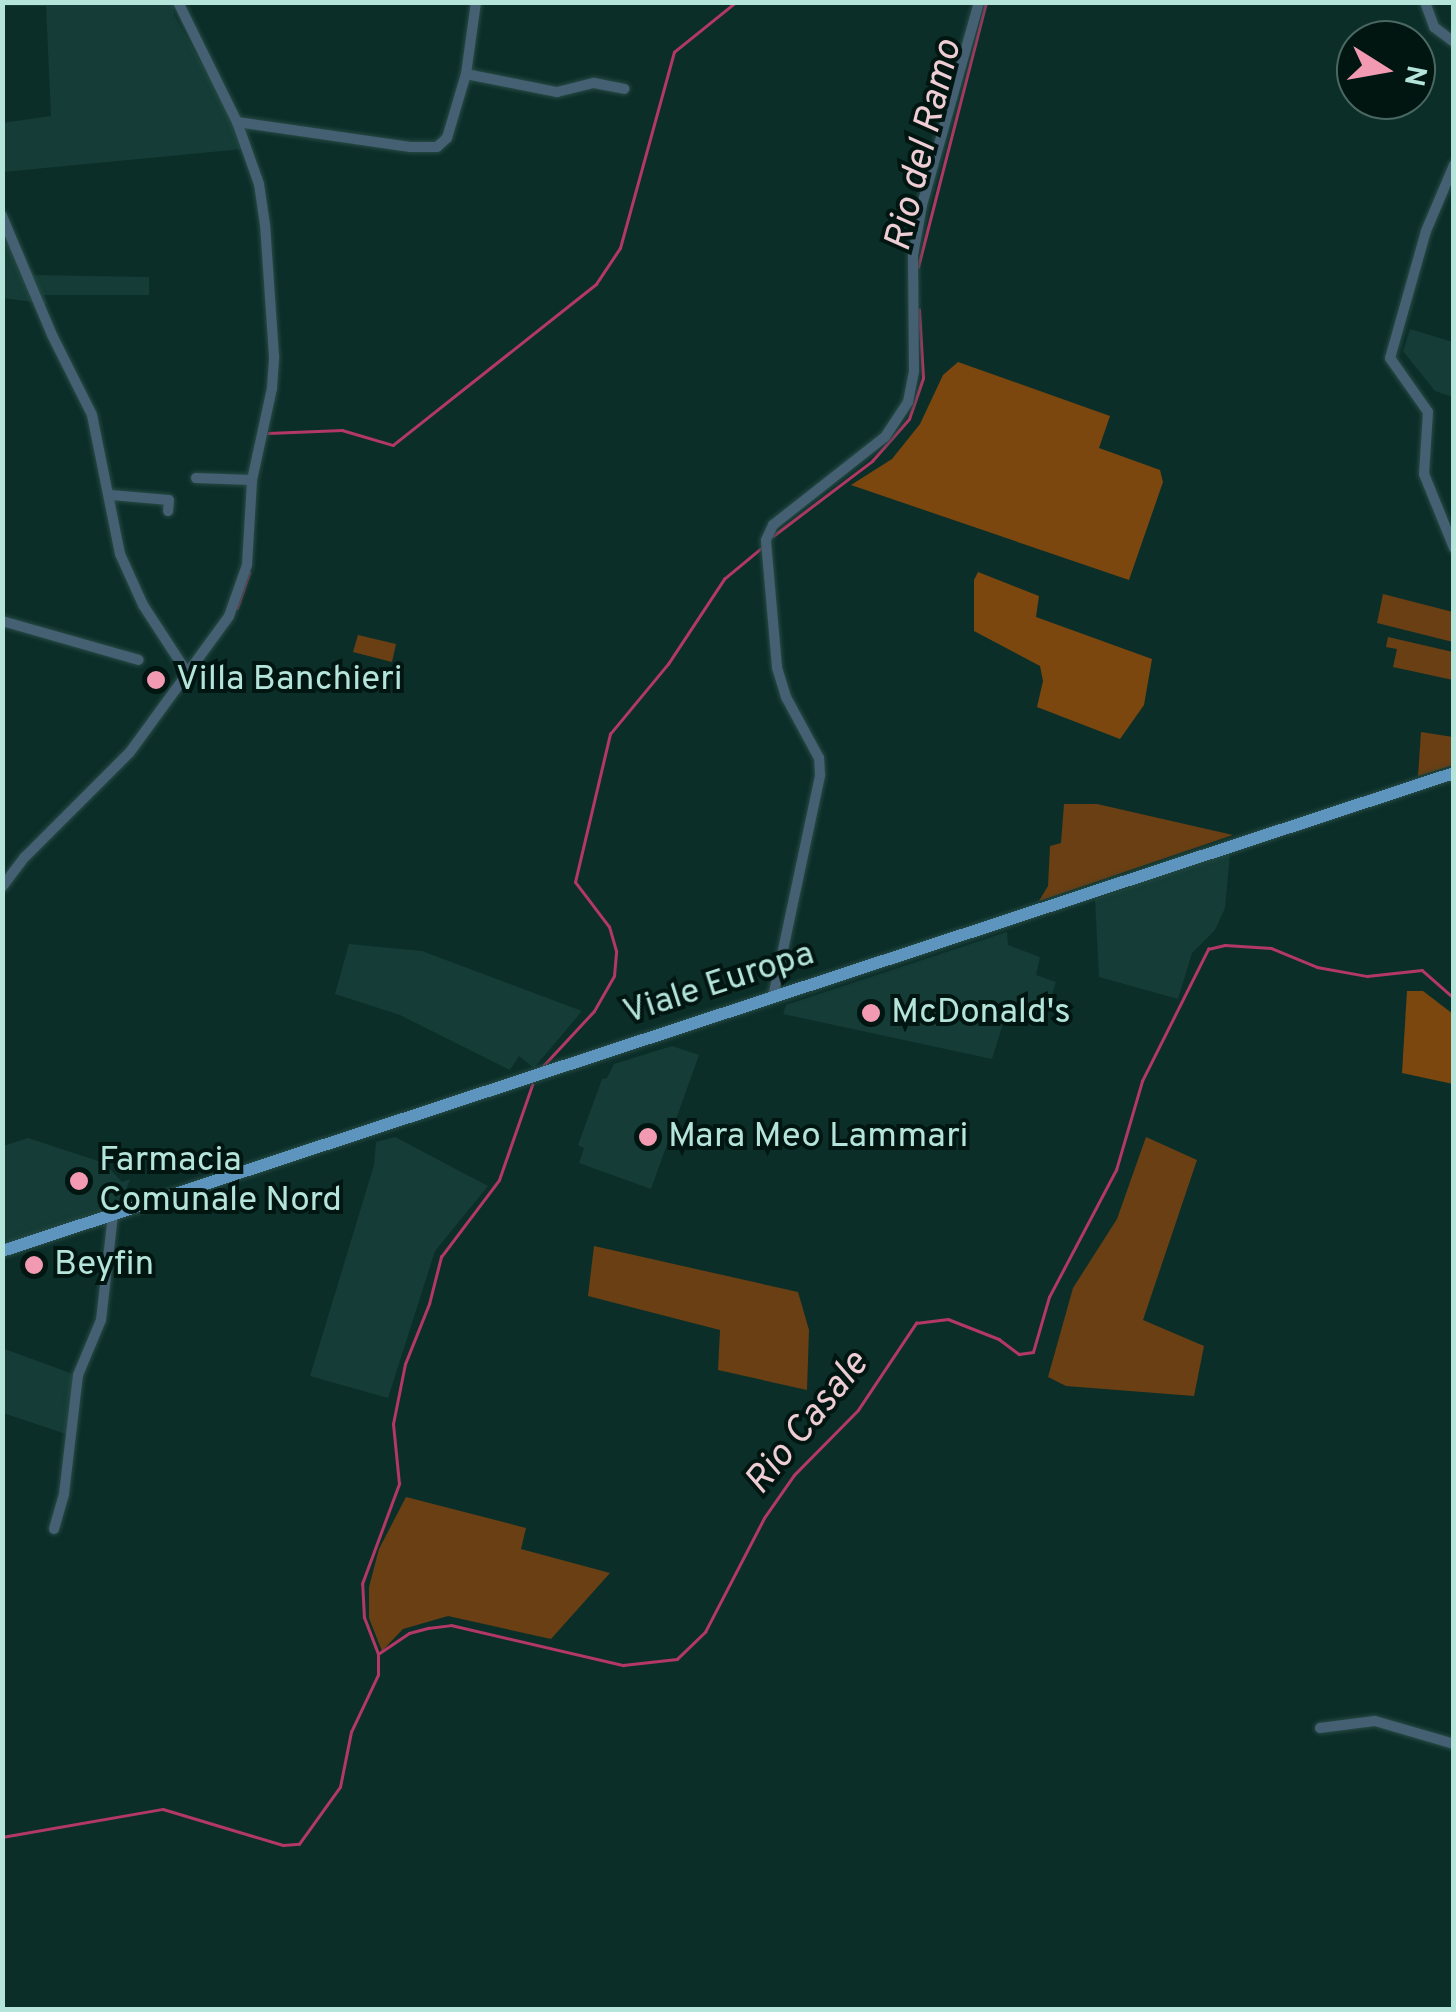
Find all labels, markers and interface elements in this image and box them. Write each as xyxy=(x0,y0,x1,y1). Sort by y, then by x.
north arrow xyxy=(1336,20,1436,120)
water label: Rio del Ramo xyxy=(877,36,973,256)
text: N xyxy=(1394,62,1433,89)
place label: Villa Banchieri xyxy=(176,659,403,701)
marker: Villa Banchieri xyxy=(145,669,167,691)
street label: Viale Europa xyxy=(618,933,820,1035)
place label: McDonald's xyxy=(891,992,1071,1034)
marker: McDonald's xyxy=(860,1002,882,1024)
place label: Mara Meo Lammari xyxy=(668,1116,968,1158)
marker: Mara Meo Lammari xyxy=(637,1126,659,1148)
place label: Farmacia Comunale Nord xyxy=(99,1140,342,1222)
marker: Farmacia Comunale Nord xyxy=(68,1170,90,1192)
place label: Beyfin xyxy=(54,1244,154,1286)
marker: Beyfin xyxy=(23,1254,45,1276)
water label: Rio Casale xyxy=(736,1343,880,1505)

